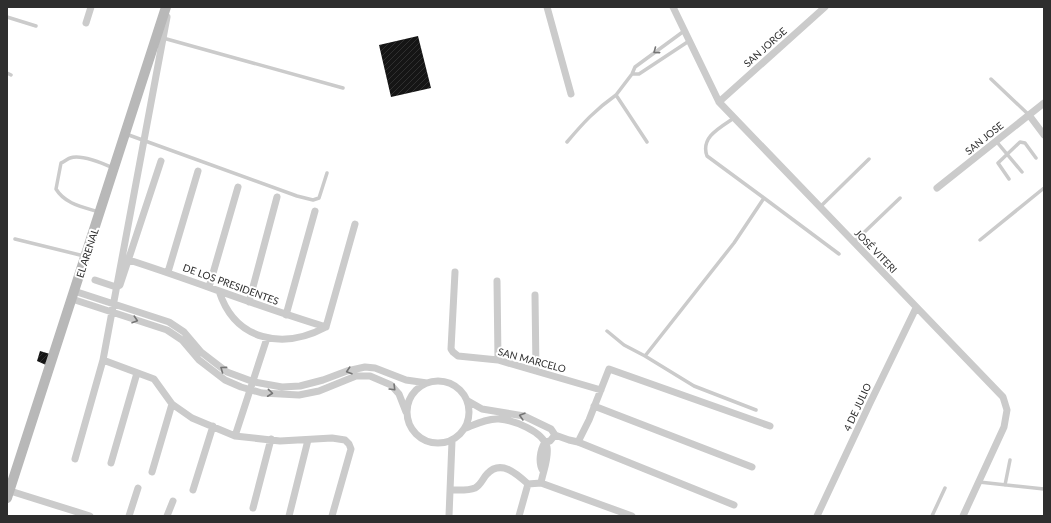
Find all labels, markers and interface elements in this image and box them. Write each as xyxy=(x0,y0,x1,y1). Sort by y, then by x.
street label: SAN JORGE xyxy=(741,25,789,69)
one-way arrow xyxy=(654,46,661,53)
street label: SAN JOSE xyxy=(963,119,1006,157)
street label: EL ARENAL xyxy=(73,227,101,279)
street label: JOSÉ VITERI xyxy=(852,227,900,275)
street label: DE LOS PRESIDENTES xyxy=(181,261,281,307)
one-way arrow xyxy=(132,315,139,323)
street label: SAN MARCELO xyxy=(497,345,567,375)
one-way arrow xyxy=(220,366,227,373)
one-way arrow xyxy=(346,366,353,375)
street label: 4 DE JULIO xyxy=(841,381,873,433)
one-way arrow xyxy=(389,383,396,391)
one-way arrow xyxy=(267,389,273,398)
one-way arrow xyxy=(519,412,526,421)

